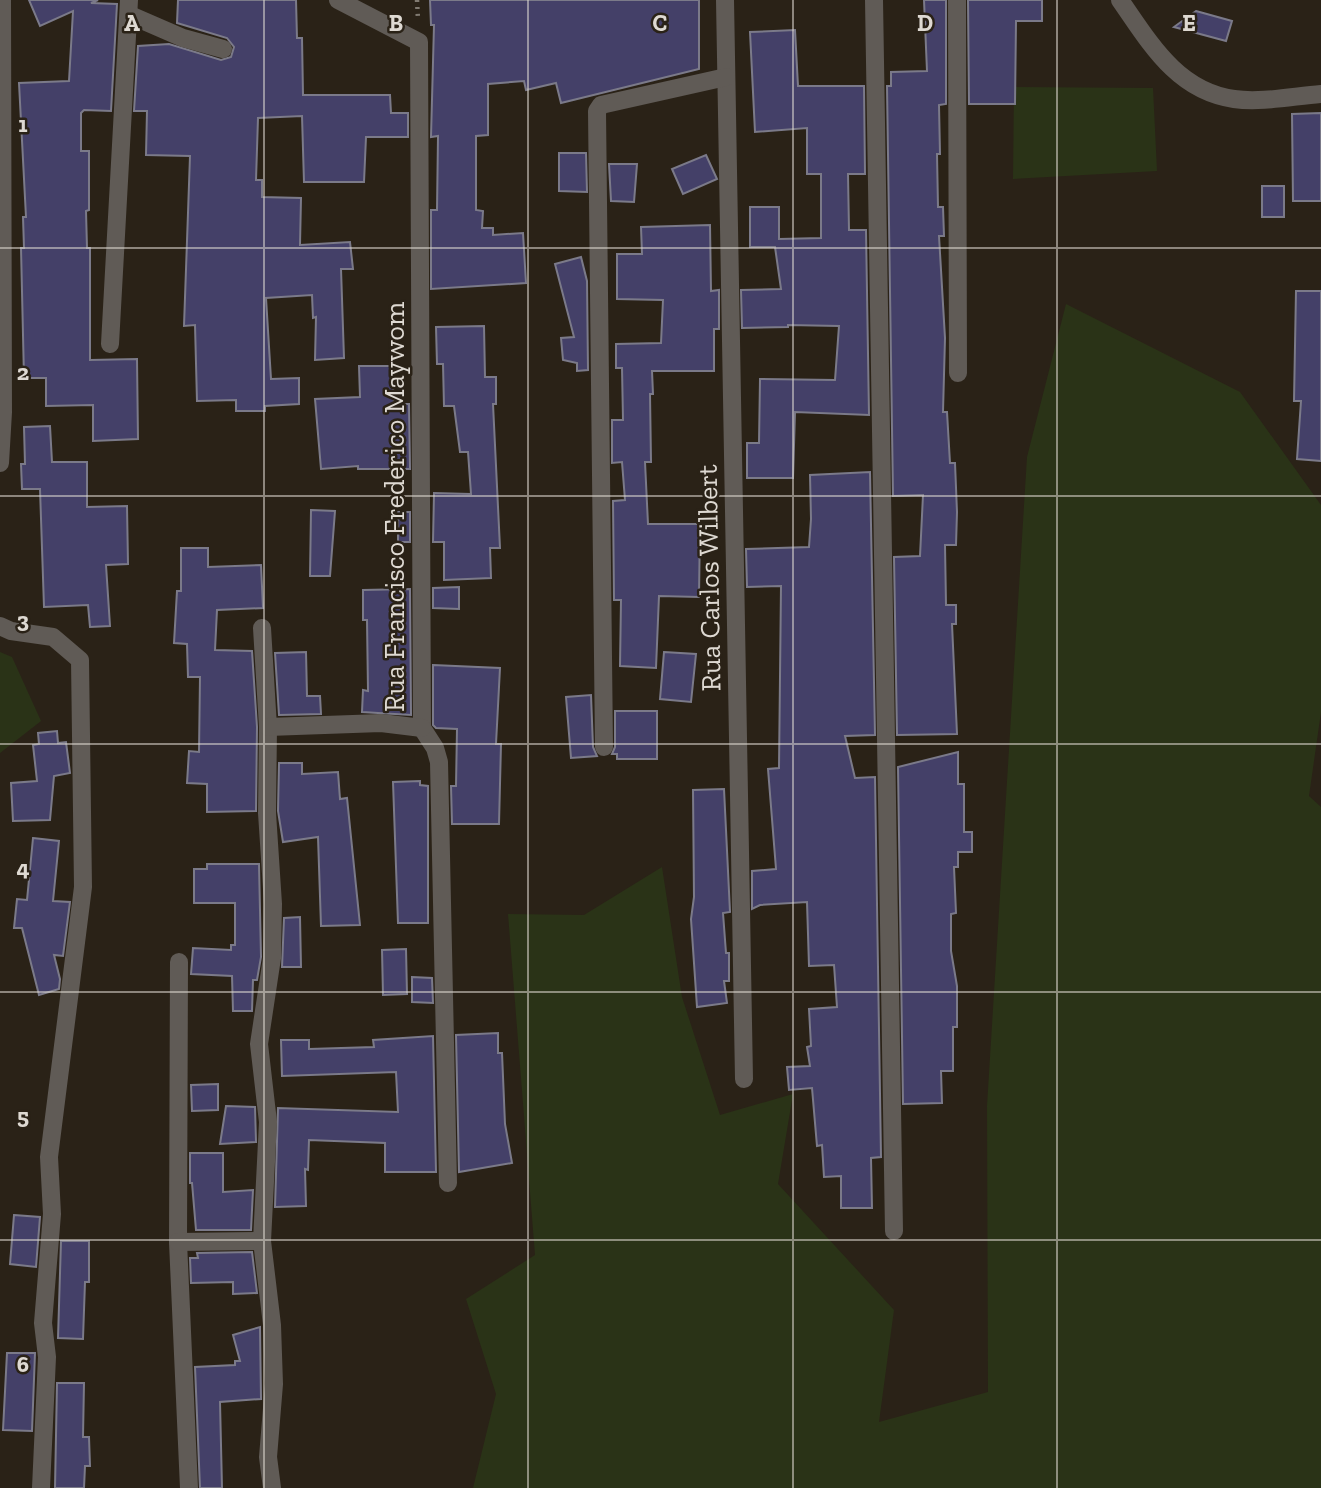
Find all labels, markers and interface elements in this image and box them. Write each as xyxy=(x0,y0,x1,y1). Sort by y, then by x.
text: A xyxy=(124,9,140,37)
text: B xyxy=(389,9,403,37)
text: C xyxy=(653,9,667,37)
text: D xyxy=(917,9,933,37)
text: E xyxy=(1182,9,1196,37)
text: 1 xyxy=(18,110,28,138)
street label: Rua Francisco Frederico Maywom xyxy=(378,302,411,712)
text: 2 xyxy=(17,358,29,386)
street label: Rua Carlos Wilbert xyxy=(691,464,727,692)
text: 3 xyxy=(17,606,29,634)
text: 4 xyxy=(16,854,30,882)
text: 5 xyxy=(17,1102,29,1130)
text: 6 xyxy=(17,1350,29,1378)

